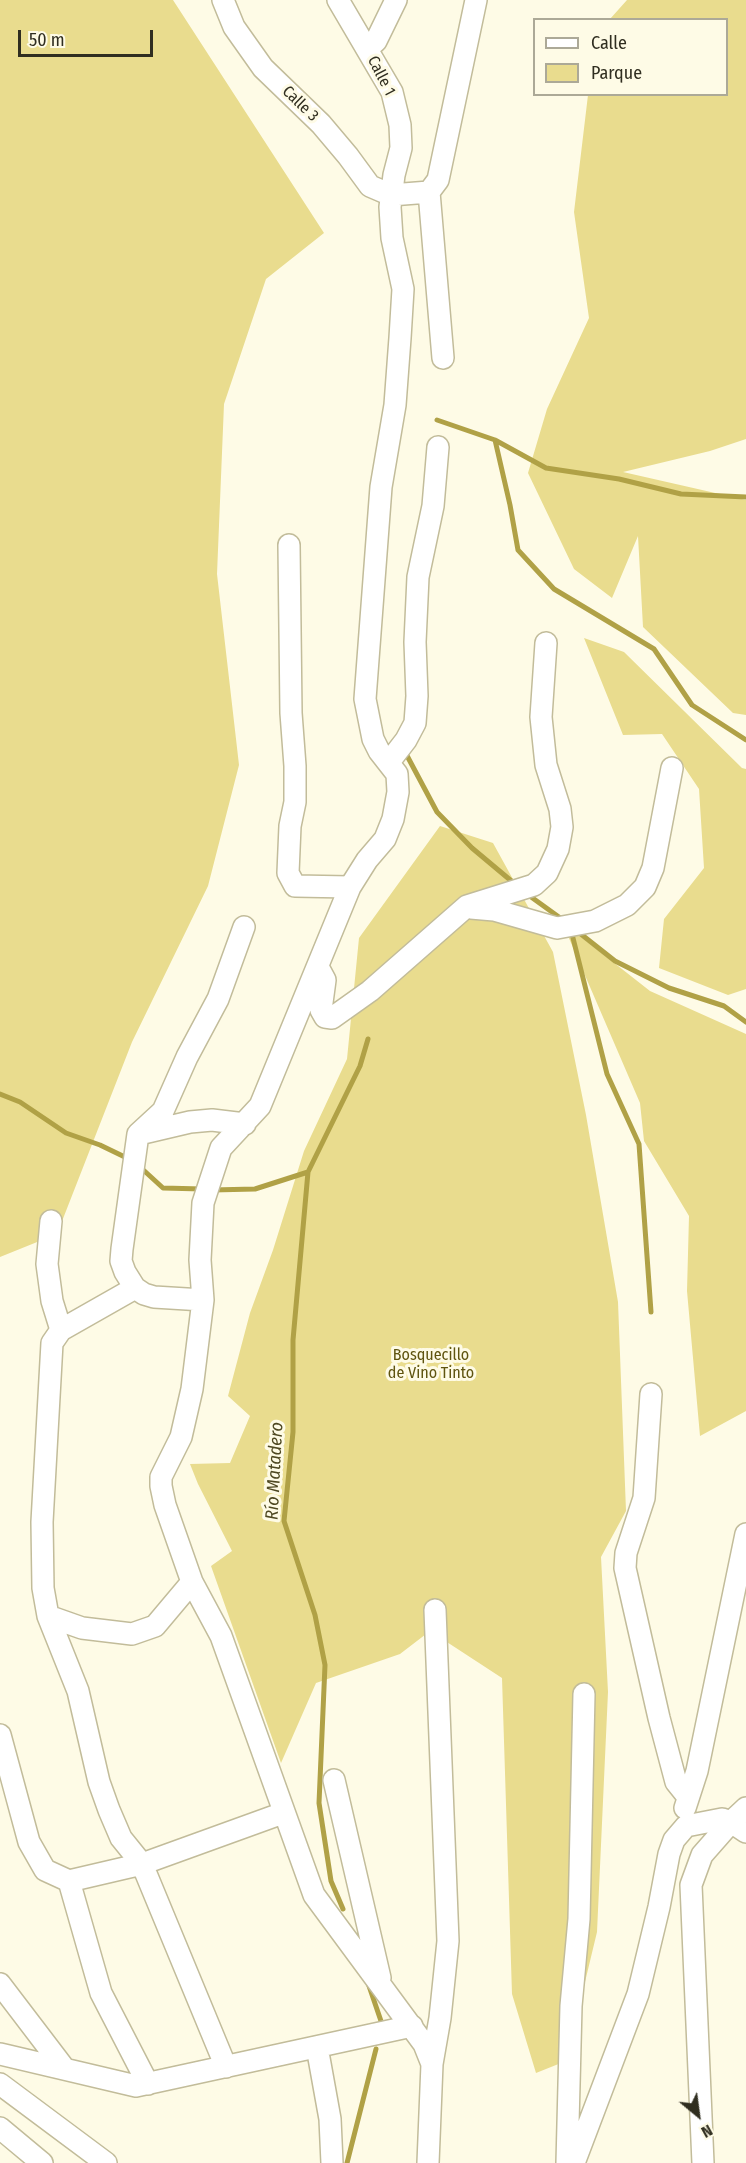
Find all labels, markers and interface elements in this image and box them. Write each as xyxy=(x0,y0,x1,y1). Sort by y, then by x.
scale bar xyxy=(21,18,156,56)
legend xyxy=(533,18,728,96)
text: 50 m xyxy=(29,29,65,51)
text: Calle xyxy=(591,32,627,54)
street label: Calle 1 xyxy=(363,53,399,99)
text: Parque xyxy=(591,62,642,84)
street label: Calle 3 xyxy=(278,82,322,126)
park label: Bosquecillo de Vino Tinto xyxy=(388,1346,474,1384)
water label: Río Matadero xyxy=(262,1421,288,1521)
north arrow xyxy=(668,2085,728,2145)
text: N xyxy=(698,2121,716,2142)

